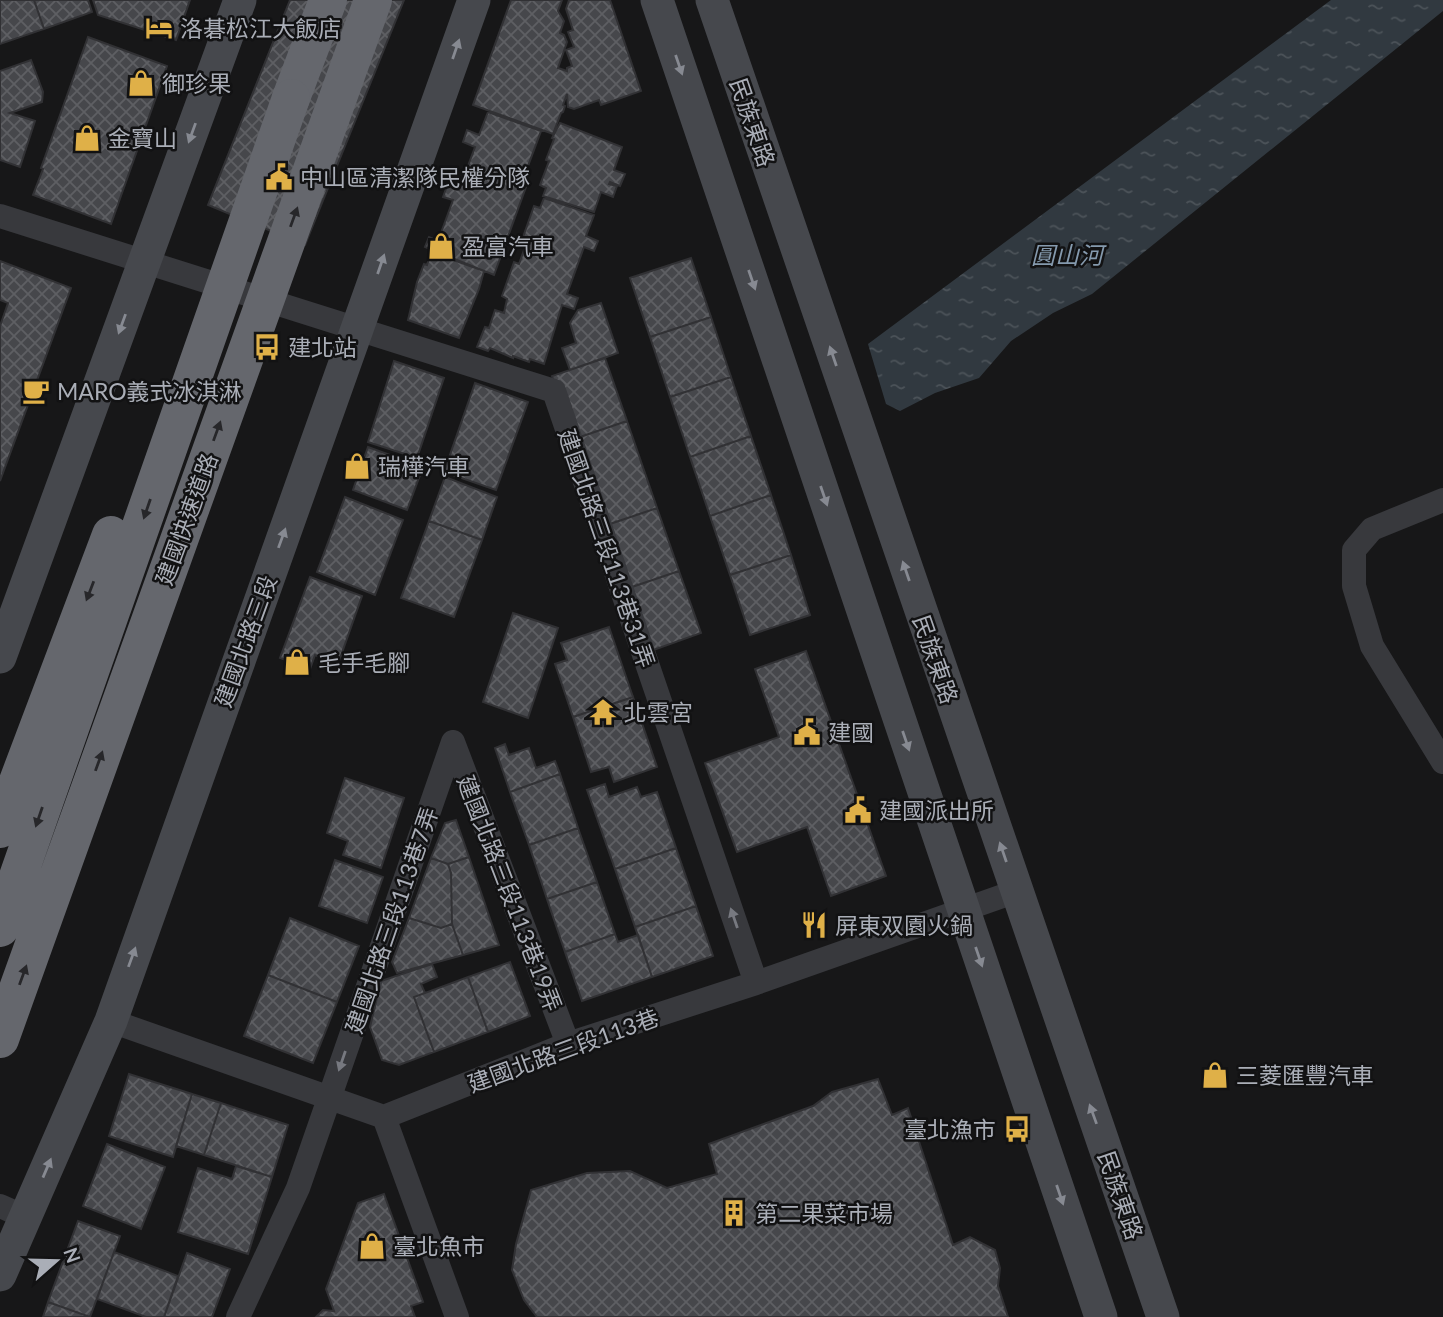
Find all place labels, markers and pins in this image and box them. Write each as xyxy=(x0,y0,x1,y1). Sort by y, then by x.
hotel icon: 洛碁松江大飯店 xyxy=(144,13,174,43)
place label: 洛碁松江大飯店 xyxy=(180,14,341,42)
shop icon: 御珍果 xyxy=(126,68,156,98)
place label: 御珍果 xyxy=(162,69,231,97)
shop icon: 金寶山 xyxy=(72,123,102,153)
place label: 金寶山 xyxy=(108,124,177,152)
public building icon: 中山區清潔隊民權分隊 xyxy=(264,162,294,192)
place label: 中山區清潔隊民權分隊 xyxy=(300,163,530,191)
shop icon: 盈富汽車 xyxy=(426,231,456,261)
place label: 盈富汽車 xyxy=(462,232,554,260)
bus stop icon: 建北站 xyxy=(252,332,282,362)
place label: 建北站 xyxy=(288,333,357,361)
cafe icon: MARO義式冰淇淋 xyxy=(21,376,51,406)
place label: MARO義式冰淇淋 xyxy=(57,377,242,405)
shop icon: 瑞樺汽車 xyxy=(342,451,372,481)
place label: 瑞樺汽車 xyxy=(378,452,470,480)
shop icon: 毛手毛腳 xyxy=(282,647,312,677)
place label: 毛手毛腳 xyxy=(318,648,410,676)
temple icon: 北雲宮 xyxy=(588,697,618,727)
place label: 北雲宮 xyxy=(624,698,693,726)
public building icon: 建國 xyxy=(792,717,822,747)
place label: 建國 xyxy=(828,718,874,746)
public building icon: 建國派出所 xyxy=(843,795,873,825)
place label: 建國派出所 xyxy=(879,796,994,824)
restaurant icon: 屏東双園火鍋 xyxy=(799,910,829,940)
place label: 屏東双園火鍋 xyxy=(835,911,973,939)
shop icon: 三菱匯豐汽車 xyxy=(1200,1060,1230,1090)
place label: 三菱匯豐汽車 xyxy=(1236,1061,1374,1089)
bus stop icon: 臺北漁市 xyxy=(1002,1114,1032,1144)
place label: 臺北漁市 xyxy=(904,1115,996,1143)
building icon: 第二果菜市場 xyxy=(719,1198,749,1228)
place label: 第二果菜市場 xyxy=(755,1199,893,1227)
shop icon: 臺北魚市 xyxy=(357,1231,387,1261)
place label: 臺北魚市 xyxy=(393,1232,485,1260)

